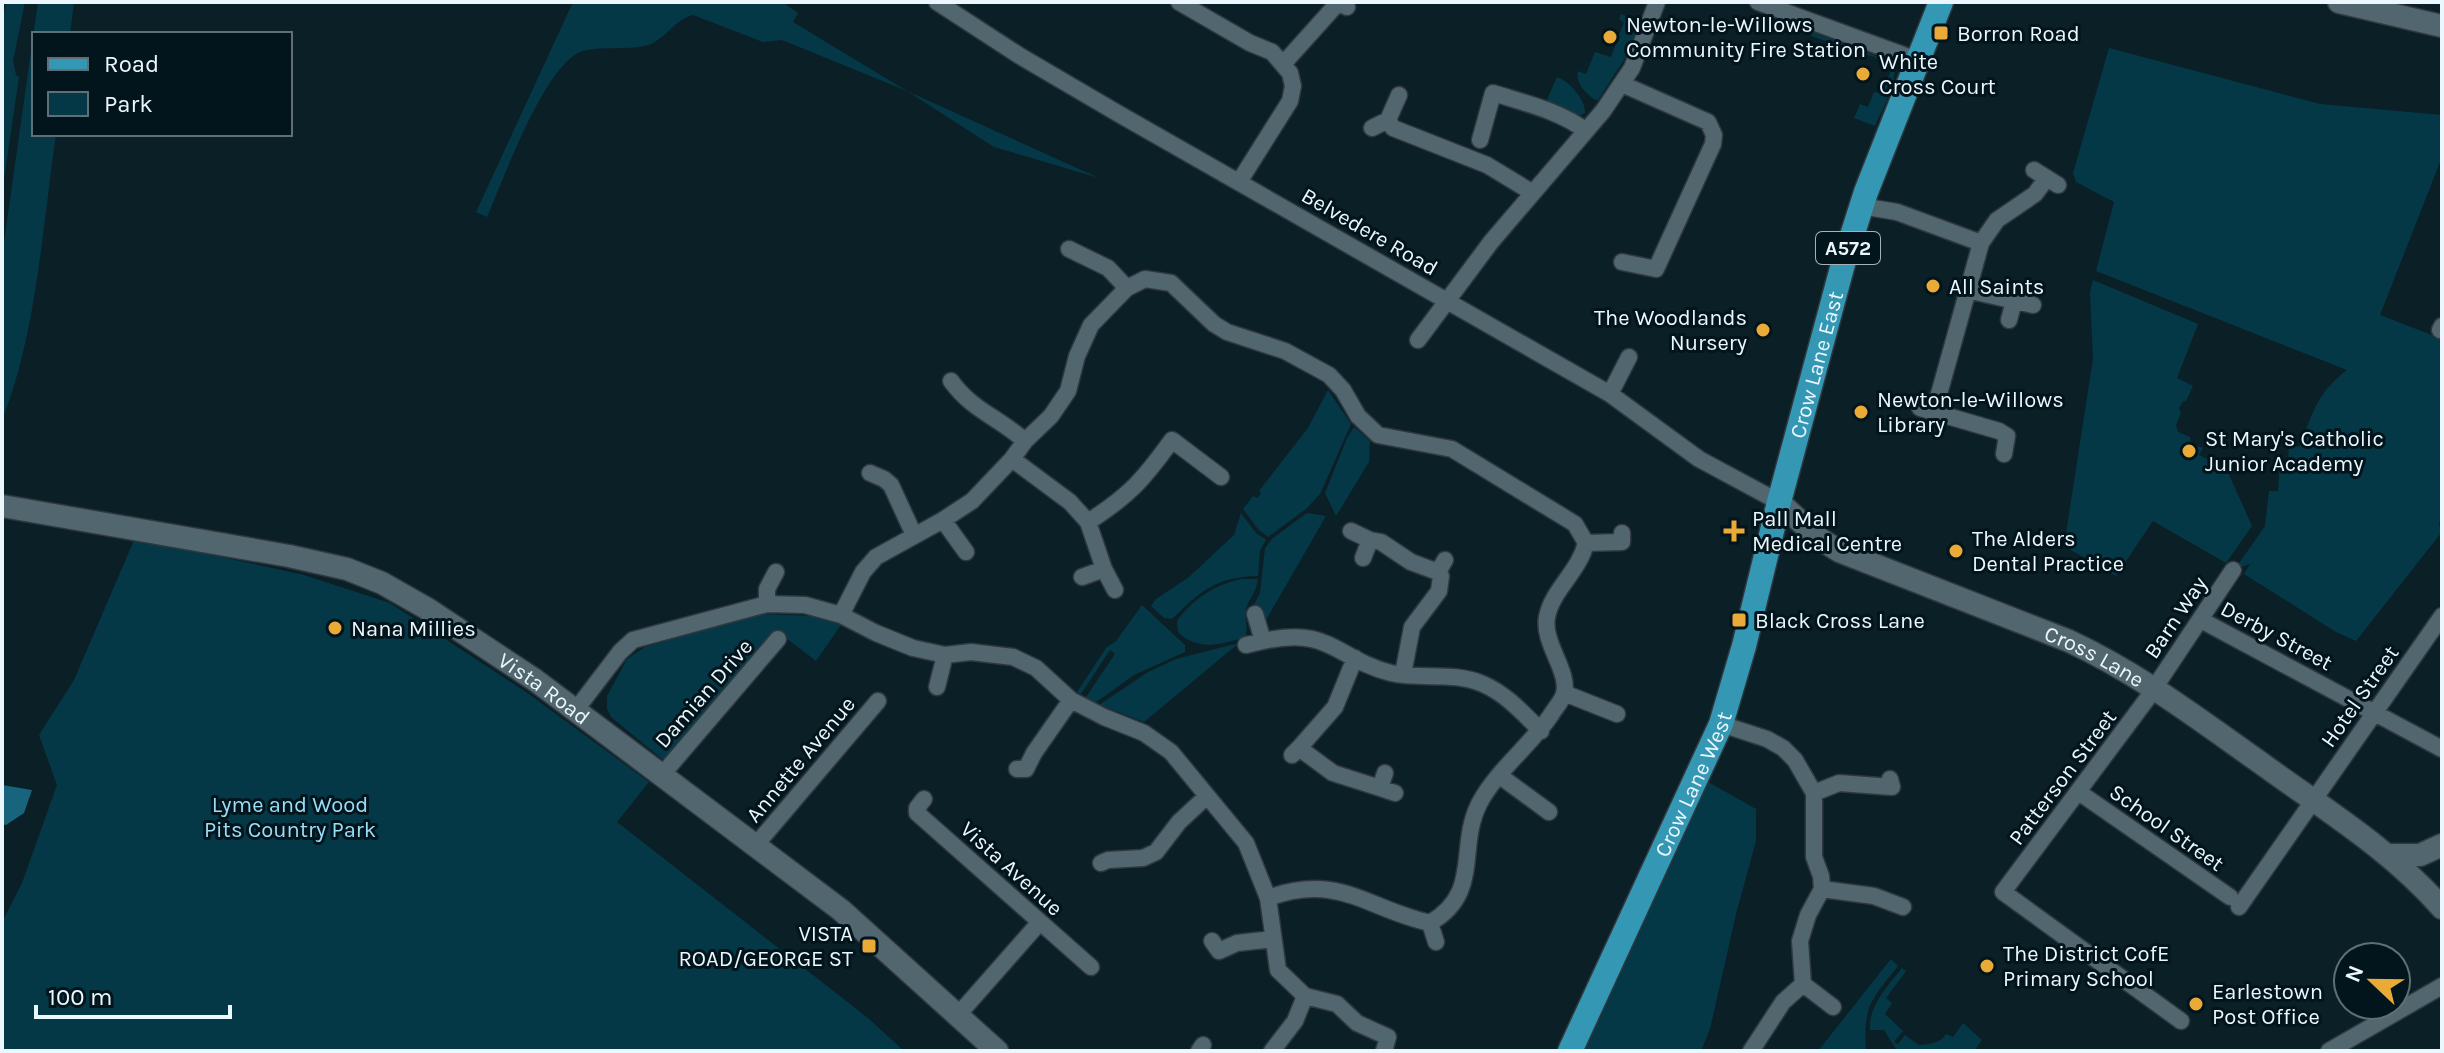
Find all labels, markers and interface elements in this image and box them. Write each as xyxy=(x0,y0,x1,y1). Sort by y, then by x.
place label: Newton-le-Willows Community Fire Station xyxy=(1626,12,1866,63)
place label: Borron Road xyxy=(1957,21,2080,47)
marker: Borron Road xyxy=(1932,24,1950,42)
marker: Newton-le-Willows Community Fire Station xyxy=(1601,28,1619,46)
legend xyxy=(32,32,292,136)
place label: White Cross Court xyxy=(1879,49,1996,100)
text: Road xyxy=(104,50,159,78)
marker: White Cross Court xyxy=(1854,65,1872,83)
text: Park xyxy=(104,90,153,118)
street label: Belvedere Road xyxy=(1297,182,1442,281)
road number: A572 xyxy=(1816,232,1880,264)
place label: All Saints xyxy=(1949,274,2044,300)
marker: All Saints xyxy=(1924,277,1942,295)
street label: Crow Lane East xyxy=(1785,288,1849,441)
place label: The Woodlands Nursery xyxy=(1594,305,1747,356)
marker: The Woodlands Nursery xyxy=(1754,321,1772,339)
place label: Newton-le-Willows Library xyxy=(1877,387,2064,438)
marker: Newton-le-Willows Library xyxy=(1852,403,1870,421)
place label: St Mary's Catholic Junior Academy xyxy=(2205,426,2384,477)
marker: St Mary's Catholic Junior Academy xyxy=(2180,442,2198,460)
place label: Pall Mall Medical Centre xyxy=(1752,506,1902,557)
marker: Pall Mall Medical Centre xyxy=(1723,520,1745,542)
place label: The Alders Dental Practice xyxy=(1972,526,2124,577)
marker: The Alders Dental Practice xyxy=(1947,542,1965,560)
street label: Barn Way xyxy=(2139,572,2213,664)
street label: Derby Street xyxy=(2216,596,2337,676)
place label: Black Cross Lane xyxy=(1755,608,1925,634)
marker: Black Cross Lane xyxy=(1730,611,1748,629)
place label: Nana Millies xyxy=(351,616,476,642)
marker: Nana Millies xyxy=(326,619,344,637)
street label: Cross Lane xyxy=(2040,621,2149,693)
street label: Damian Drive xyxy=(649,634,758,753)
street label: Hotel Street xyxy=(2315,641,2404,752)
street label: Vista Road xyxy=(493,647,595,731)
street label: Annette Avenue xyxy=(741,692,861,828)
street label: Patterson Street xyxy=(2004,705,2122,850)
street label: Crow Lane West xyxy=(1649,709,1738,861)
street label: School Street xyxy=(2104,779,2229,877)
park label: Lyme and Wood Pits Country Park xyxy=(204,792,376,843)
street label: Vista Avenue xyxy=(955,816,1068,921)
place label: VISTA ROAD/GEORGE ST xyxy=(678,921,853,972)
marker: VISTA ROAD/GEORGE ST xyxy=(860,937,878,955)
place label: The District CofE Primary School xyxy=(2003,941,2169,992)
north arrow xyxy=(2332,941,2412,1021)
marker: The District CofE Primary School xyxy=(1978,957,1996,975)
text: N xyxy=(2339,962,2369,986)
scale bar xyxy=(36,969,230,1019)
place label: Earlestown Post Office xyxy=(2212,979,2323,1030)
text: 100 m xyxy=(48,983,113,1011)
marker: Earlestown Post Office xyxy=(2187,995,2205,1013)

